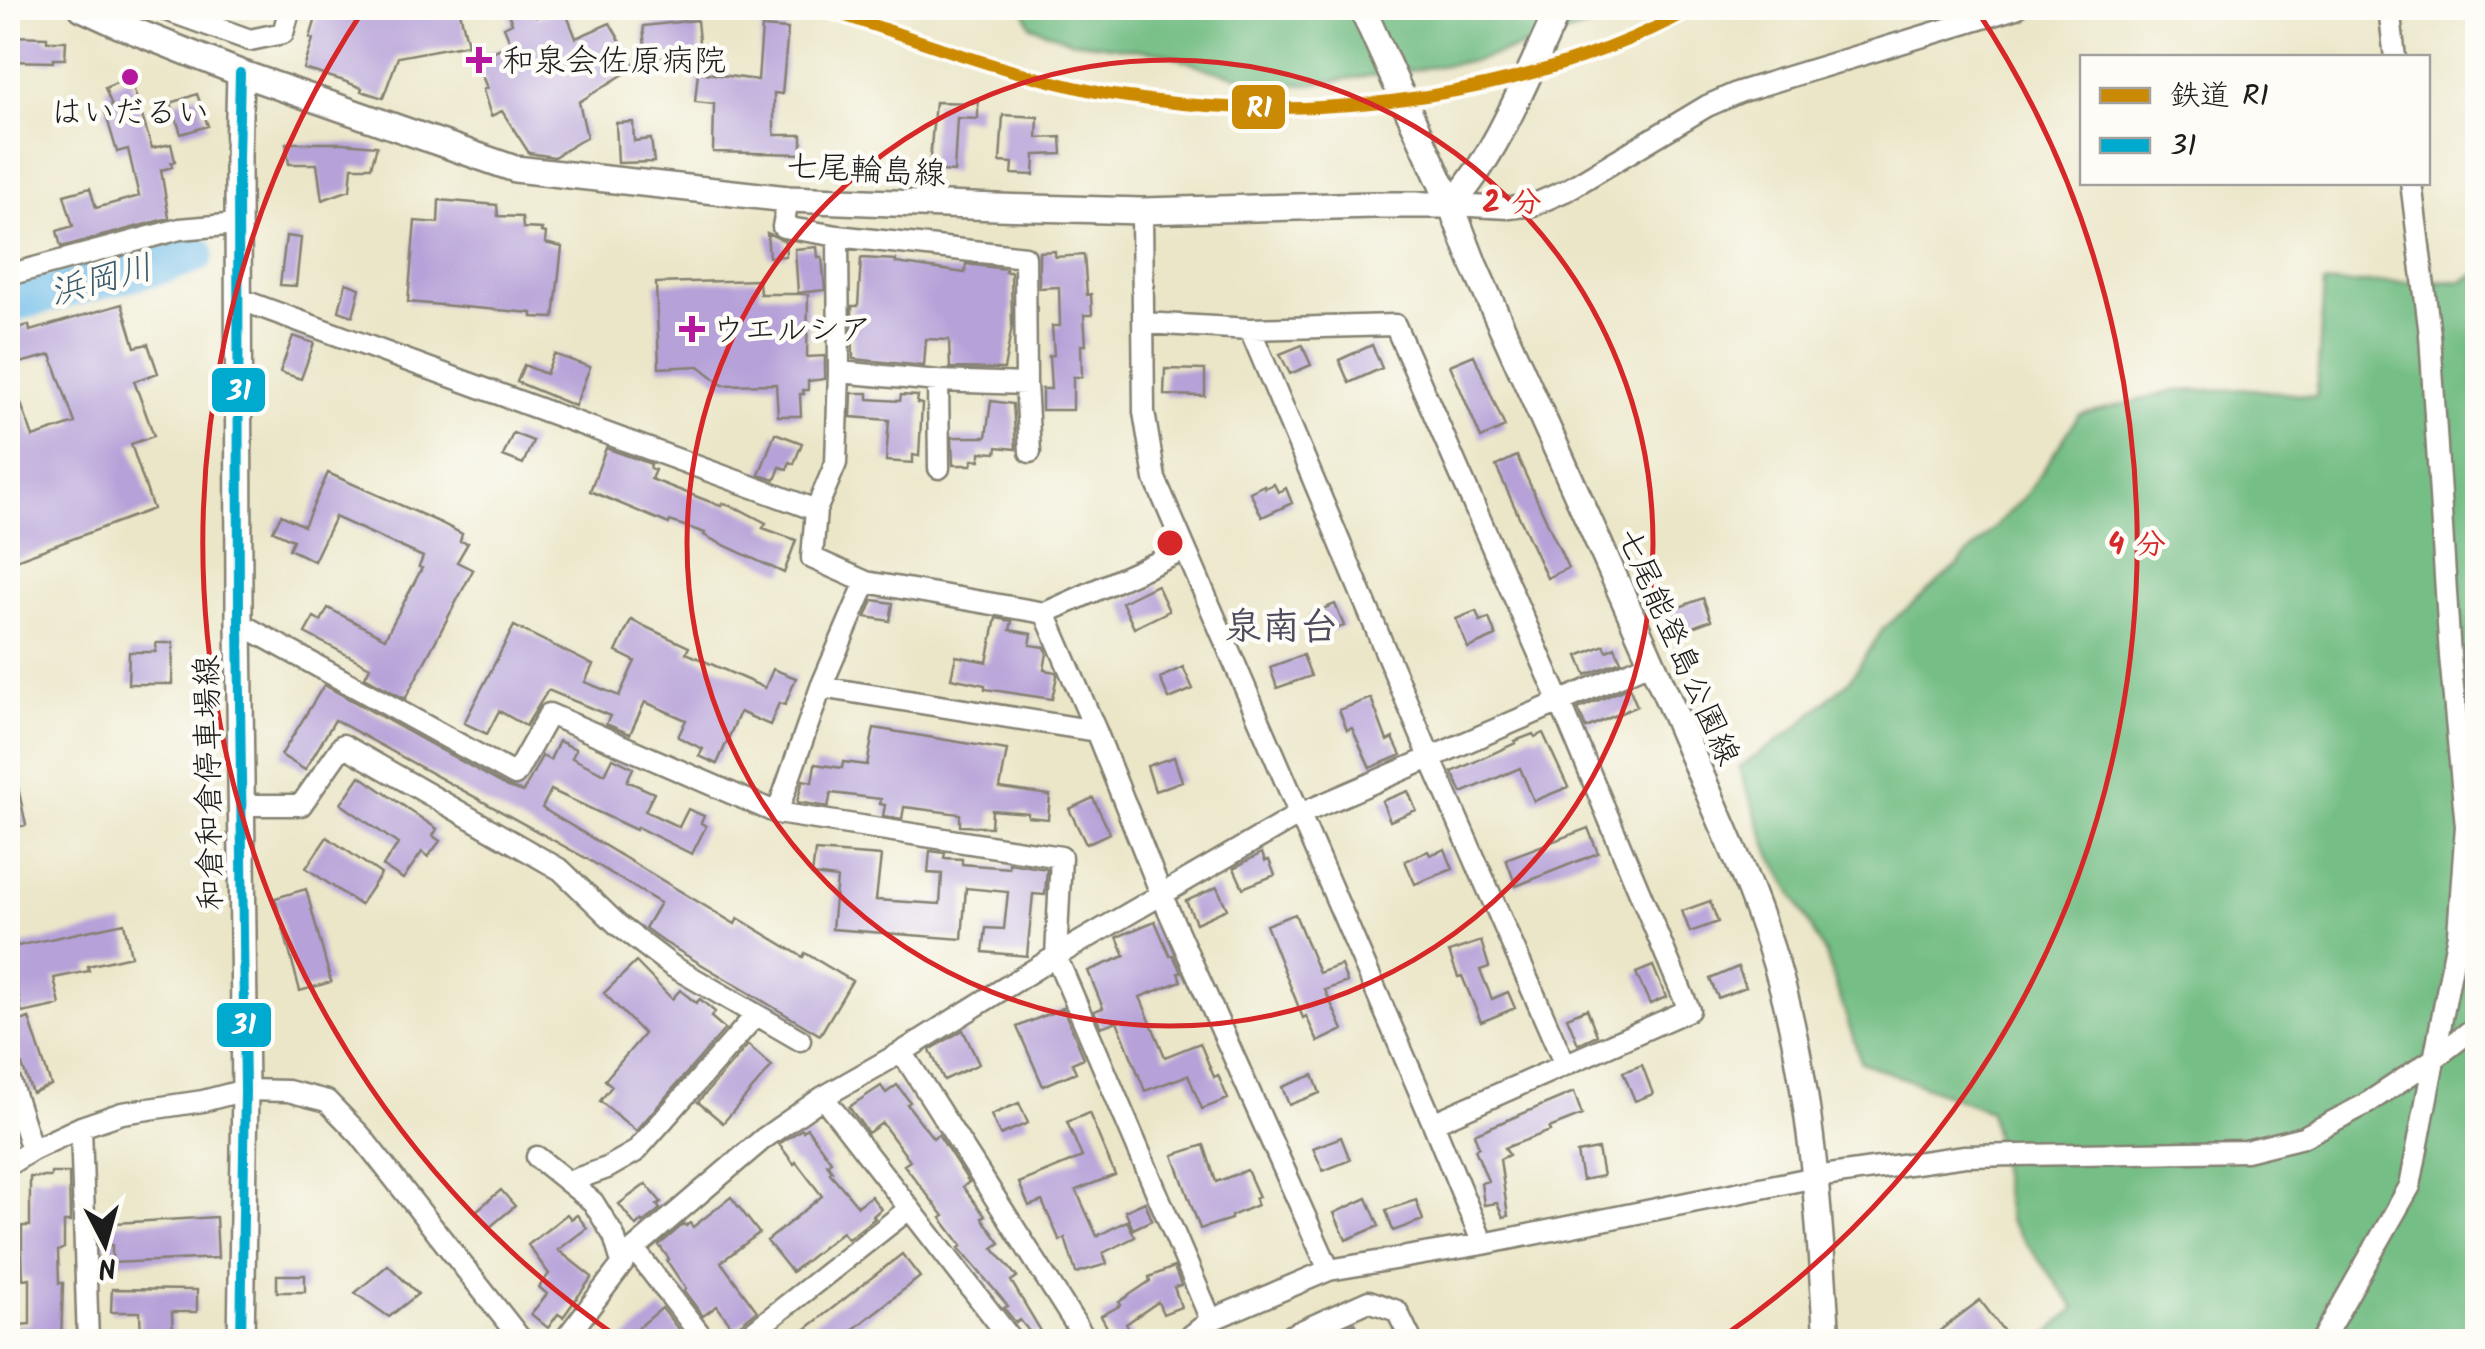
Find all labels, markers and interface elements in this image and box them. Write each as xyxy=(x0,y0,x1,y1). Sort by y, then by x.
place label: 和泉会佐原病院 xyxy=(502,37,726,88)
marker: 和泉会佐原病院 xyxy=(466,47,492,73)
legend xyxy=(2080,55,2430,185)
marker: はいだるい xyxy=(119,66,141,88)
text: 鉄道 R1 xyxy=(2170,73,2269,121)
line badge: R1 xyxy=(1230,83,1287,131)
text: R1 xyxy=(1246,87,1272,132)
place label: はいだるい xyxy=(51,89,209,140)
text: 31 xyxy=(2170,123,2197,171)
street label: 七尾輪島線 xyxy=(785,142,947,201)
text: 2 分 xyxy=(1482,180,1542,228)
water label: 浜岡川 xyxy=(44,241,160,323)
place label: ウエルシア xyxy=(712,306,872,357)
marker: ウエルシア xyxy=(681,318,703,340)
line badge: 31 xyxy=(210,366,267,414)
text: 31 xyxy=(226,370,251,415)
street label: 七尾能登島公園線 xyxy=(1601,520,1752,774)
text: 4 分 xyxy=(2108,522,2166,570)
centre of rings xyxy=(1152,525,1188,561)
district label: 泉南台 xyxy=(1224,599,1338,659)
street label: 和倉和倉停車場線 xyxy=(183,655,238,911)
line badge: 31 xyxy=(215,1001,273,1049)
text: 31 xyxy=(231,1004,256,1049)
north arrow xyxy=(55,1194,155,1294)
text: N xyxy=(96,1243,118,1290)

